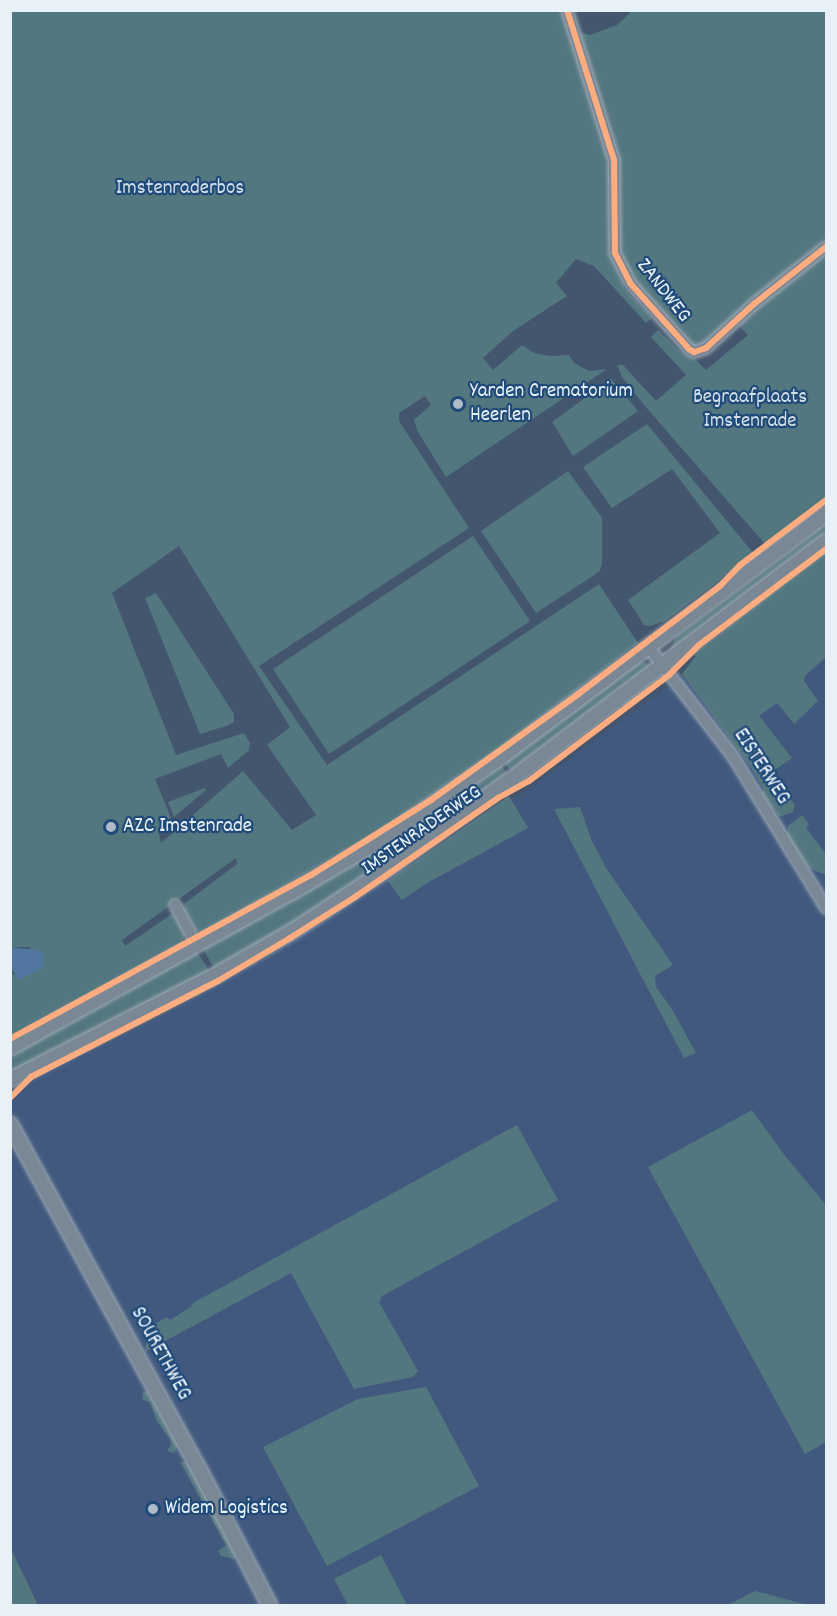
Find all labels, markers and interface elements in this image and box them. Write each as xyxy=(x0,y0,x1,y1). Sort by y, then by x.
park label: Imstenraderbos xyxy=(116,176,244,202)
street label: ZANDWEG xyxy=(630,254,696,328)
place label: Yarden Crematorium Heerlen xyxy=(470,379,633,429)
park label: Begraafplaats Imstenrade xyxy=(693,385,807,435)
marker: Yarden Crematorium Heerlen xyxy=(451,397,465,411)
street label: EISTERWEG xyxy=(727,724,795,810)
street label: IMSTENRADERWEG xyxy=(357,780,487,882)
place label: AZC Imstenrade xyxy=(123,814,252,840)
marker: AZC Imstenrade xyxy=(104,820,118,834)
street label: SOURETHWEG xyxy=(124,1303,196,1405)
place label: Widem Logistics xyxy=(165,1496,288,1522)
marker: Widem Logistics xyxy=(146,1502,160,1516)

